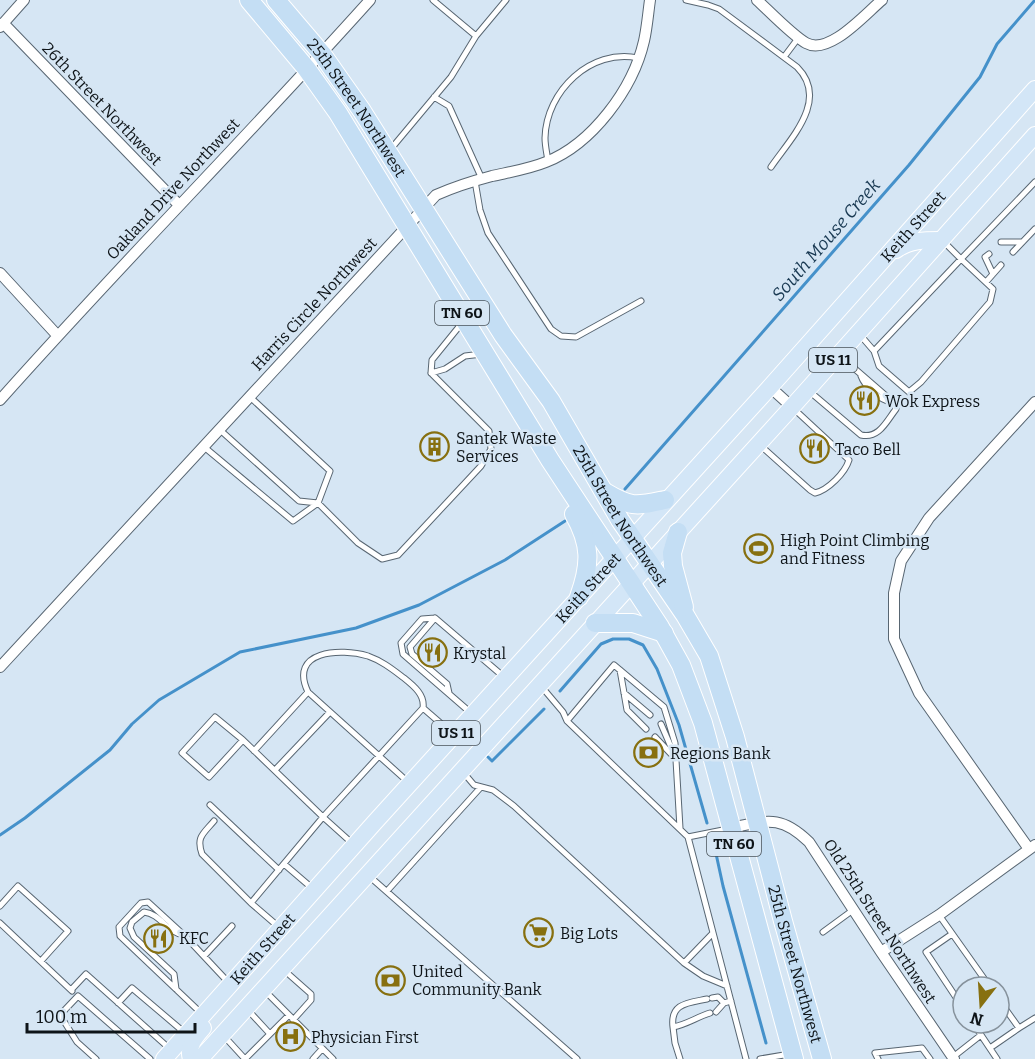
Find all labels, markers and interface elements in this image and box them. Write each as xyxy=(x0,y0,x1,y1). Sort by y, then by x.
street label: 25th Street Northwest xyxy=(303,35,411,181)
street label: 26th Street Northwest xyxy=(38,38,166,170)
street label: Oakland Drive Northwest xyxy=(103,114,244,264)
water label: South Mouse Creek xyxy=(767,174,885,305)
street label: Keith Street xyxy=(877,187,949,266)
street label: Harris Circle Northwest xyxy=(247,233,381,374)
road number: TN 60 xyxy=(435,301,489,325)
road number: US 11 xyxy=(809,348,857,372)
restaurant icon: Wok Express xyxy=(848,385,880,417)
place label: Wok Express xyxy=(885,392,980,411)
place label: Santek Waste Services xyxy=(456,429,556,466)
building icon: Santek Waste Services xyxy=(419,431,451,463)
restaurant icon: Taco Bell xyxy=(798,433,830,465)
place label: Taco Bell xyxy=(835,440,901,459)
street label: 25th Street Northwest xyxy=(569,442,672,590)
place label: High Point Climbing and Fitness xyxy=(780,531,929,568)
sports icon: High Point Climbing and Fitness xyxy=(743,533,775,565)
street label: Keith Street xyxy=(551,548,625,627)
restaurant icon: Krystal xyxy=(416,637,448,669)
place label: Krystal xyxy=(453,644,506,663)
road number: US 11 xyxy=(432,721,480,745)
bank icon: Regions Bank xyxy=(633,737,665,769)
place label: Regions Bank xyxy=(670,744,771,763)
road number: TN 60 xyxy=(707,832,761,856)
street label: Old 25th Street Northwest xyxy=(820,835,940,1007)
street label: 25th Street Northwest xyxy=(765,883,827,1045)
street label: Keith Street xyxy=(226,909,299,988)
supermarket icon: Big Lots xyxy=(523,917,555,949)
restaurant icon: KFC xyxy=(142,922,174,954)
place label: Big Lots xyxy=(560,924,618,943)
place label: KFC xyxy=(179,929,209,948)
place label: United Community Bank xyxy=(412,962,542,999)
bank icon: United Community Bank xyxy=(375,964,407,996)
north arrow xyxy=(951,975,1011,1035)
scale bar xyxy=(27,996,195,1034)
text: 100 m xyxy=(36,1006,87,1028)
text: N xyxy=(968,1008,985,1030)
hospital icon: Physician First xyxy=(274,1021,306,1053)
place label: Physician First xyxy=(311,1028,419,1047)

